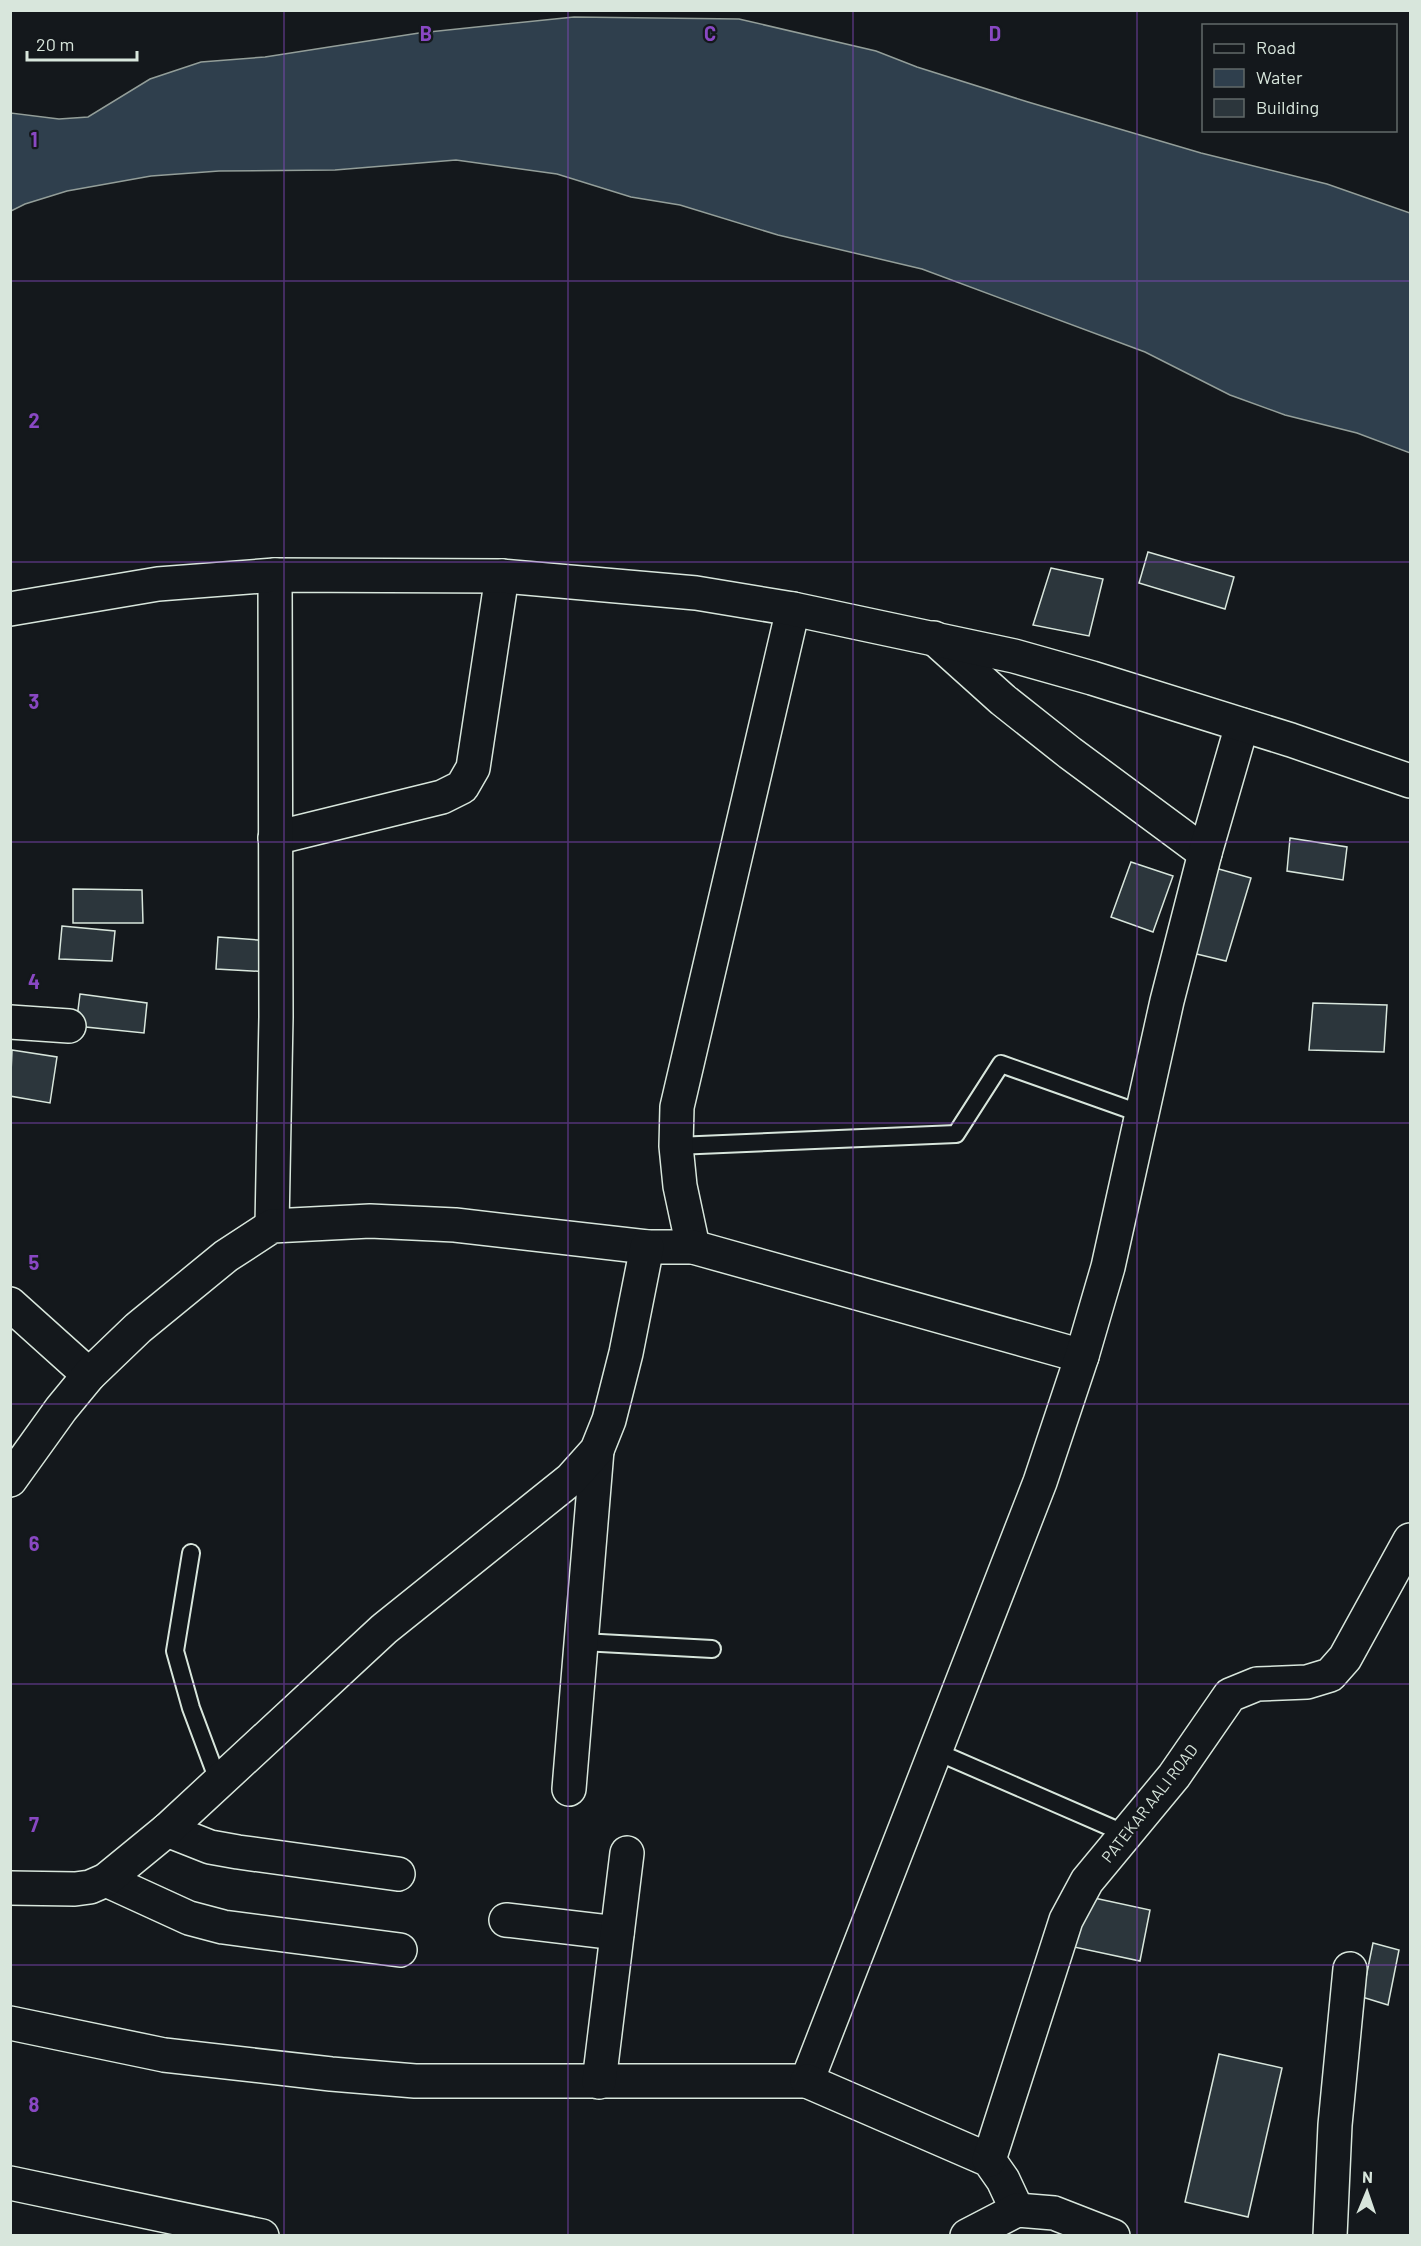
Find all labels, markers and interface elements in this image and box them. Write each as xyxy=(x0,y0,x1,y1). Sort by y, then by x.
text: B xyxy=(420,21,432,45)
text: C xyxy=(704,21,716,45)
text: D xyxy=(989,21,1001,45)
scale bar xyxy=(27,24,136,62)
legend xyxy=(1202,24,1397,132)
text: 20 m xyxy=(36,33,74,55)
text: Road xyxy=(1256,36,1296,58)
text: Water xyxy=(1256,66,1303,88)
text: Building xyxy=(1256,96,1319,118)
text: 1 xyxy=(30,127,38,151)
text: 2 xyxy=(28,408,40,432)
text: 3 xyxy=(29,689,39,713)
text: 4 xyxy=(28,969,40,993)
text: 5 xyxy=(29,1250,40,1274)
text: 6 xyxy=(29,1531,40,1555)
street label: PATEKAR AALI ROAD xyxy=(1097,1740,1201,1866)
text: 7 xyxy=(29,1812,39,1836)
text: 8 xyxy=(29,2092,40,2116)
north arrow xyxy=(1337,2162,1397,2222)
text: N xyxy=(1362,2167,1373,2186)

